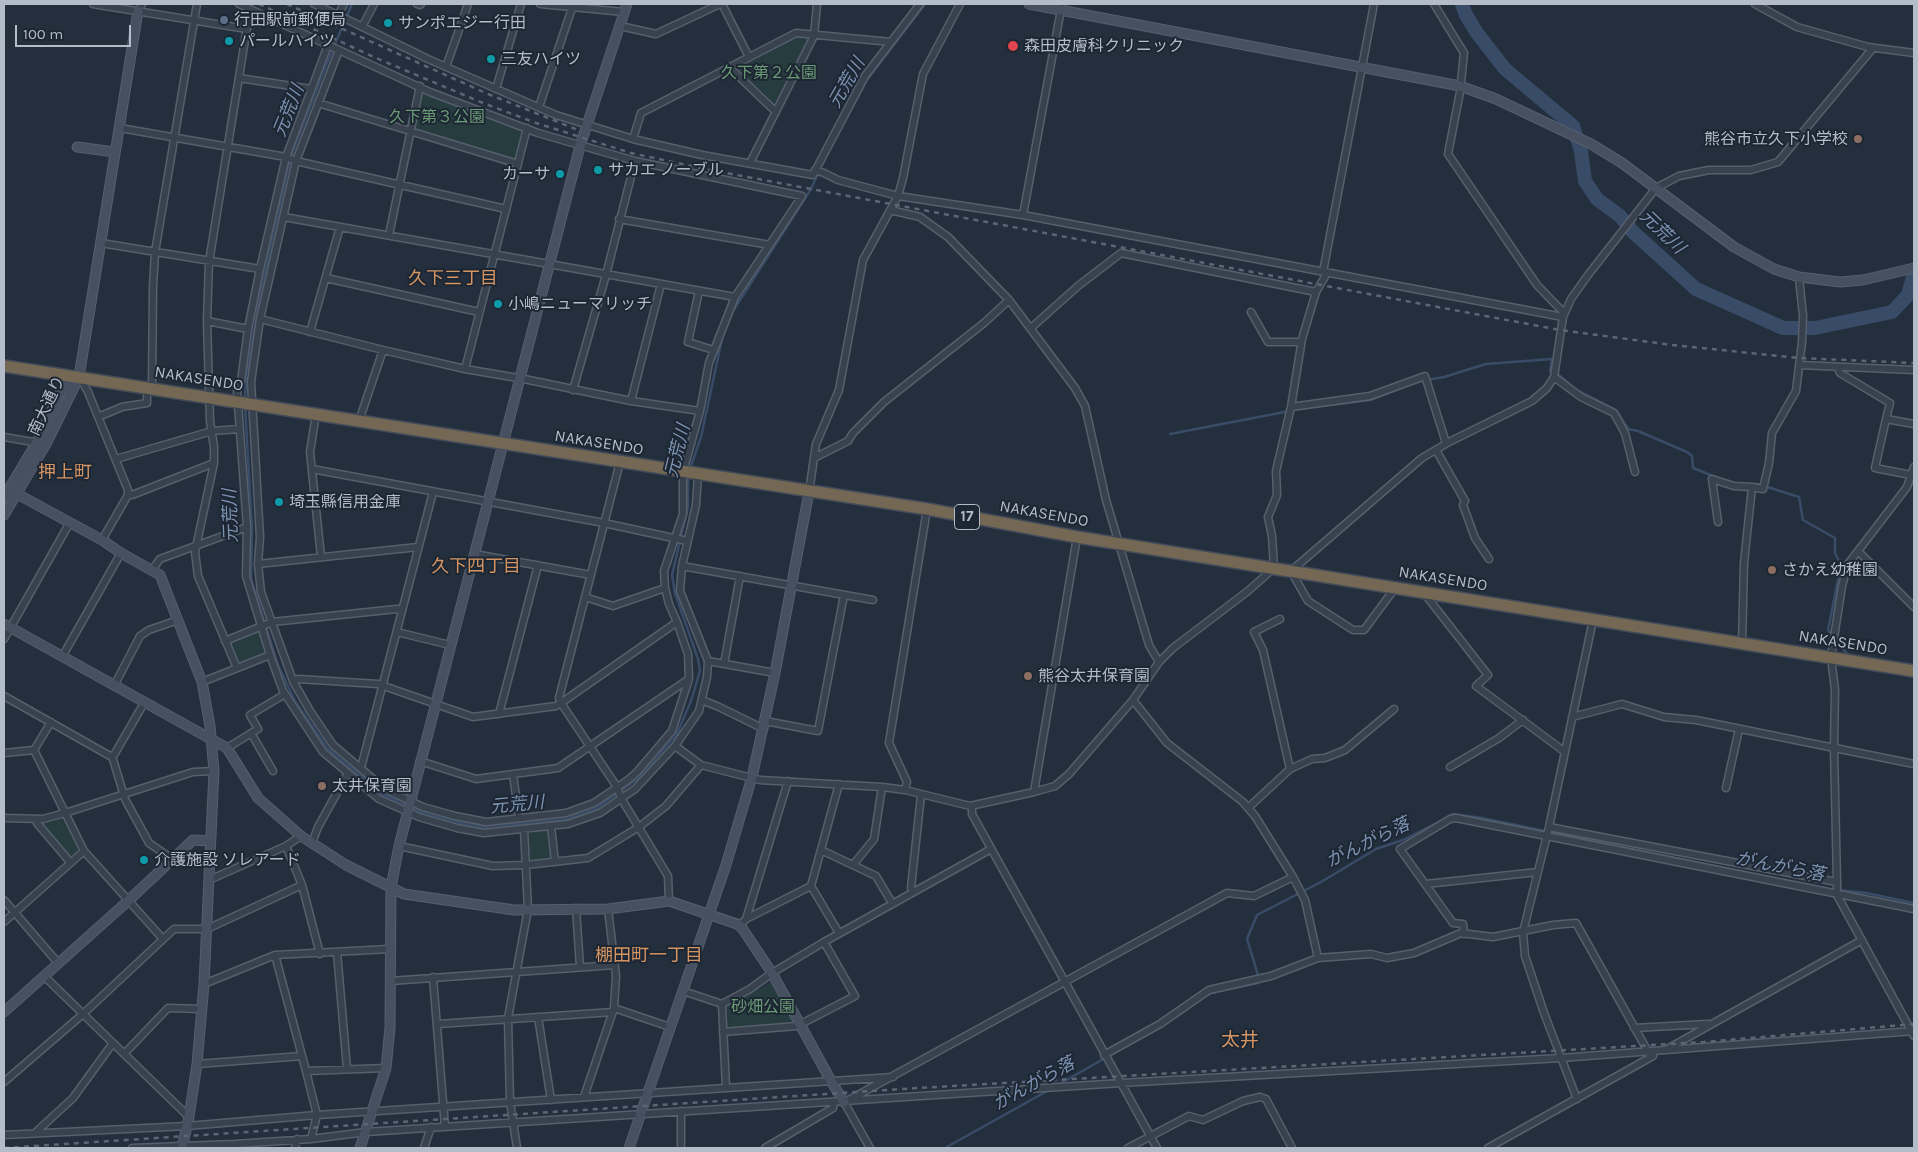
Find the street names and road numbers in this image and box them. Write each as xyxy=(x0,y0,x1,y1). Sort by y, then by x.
street label: NAKASENDO xyxy=(153,363,245,395)
street label: 南大通り xyxy=(25,373,69,439)
street label: NAKASENDO xyxy=(553,427,645,459)
street label: NAKASENDO xyxy=(998,497,1090,531)
road number: 17 xyxy=(954,504,980,530)
street label: NAKASENDO xyxy=(1397,563,1489,595)
street label: NAKASENDO xyxy=(1797,627,1889,659)

